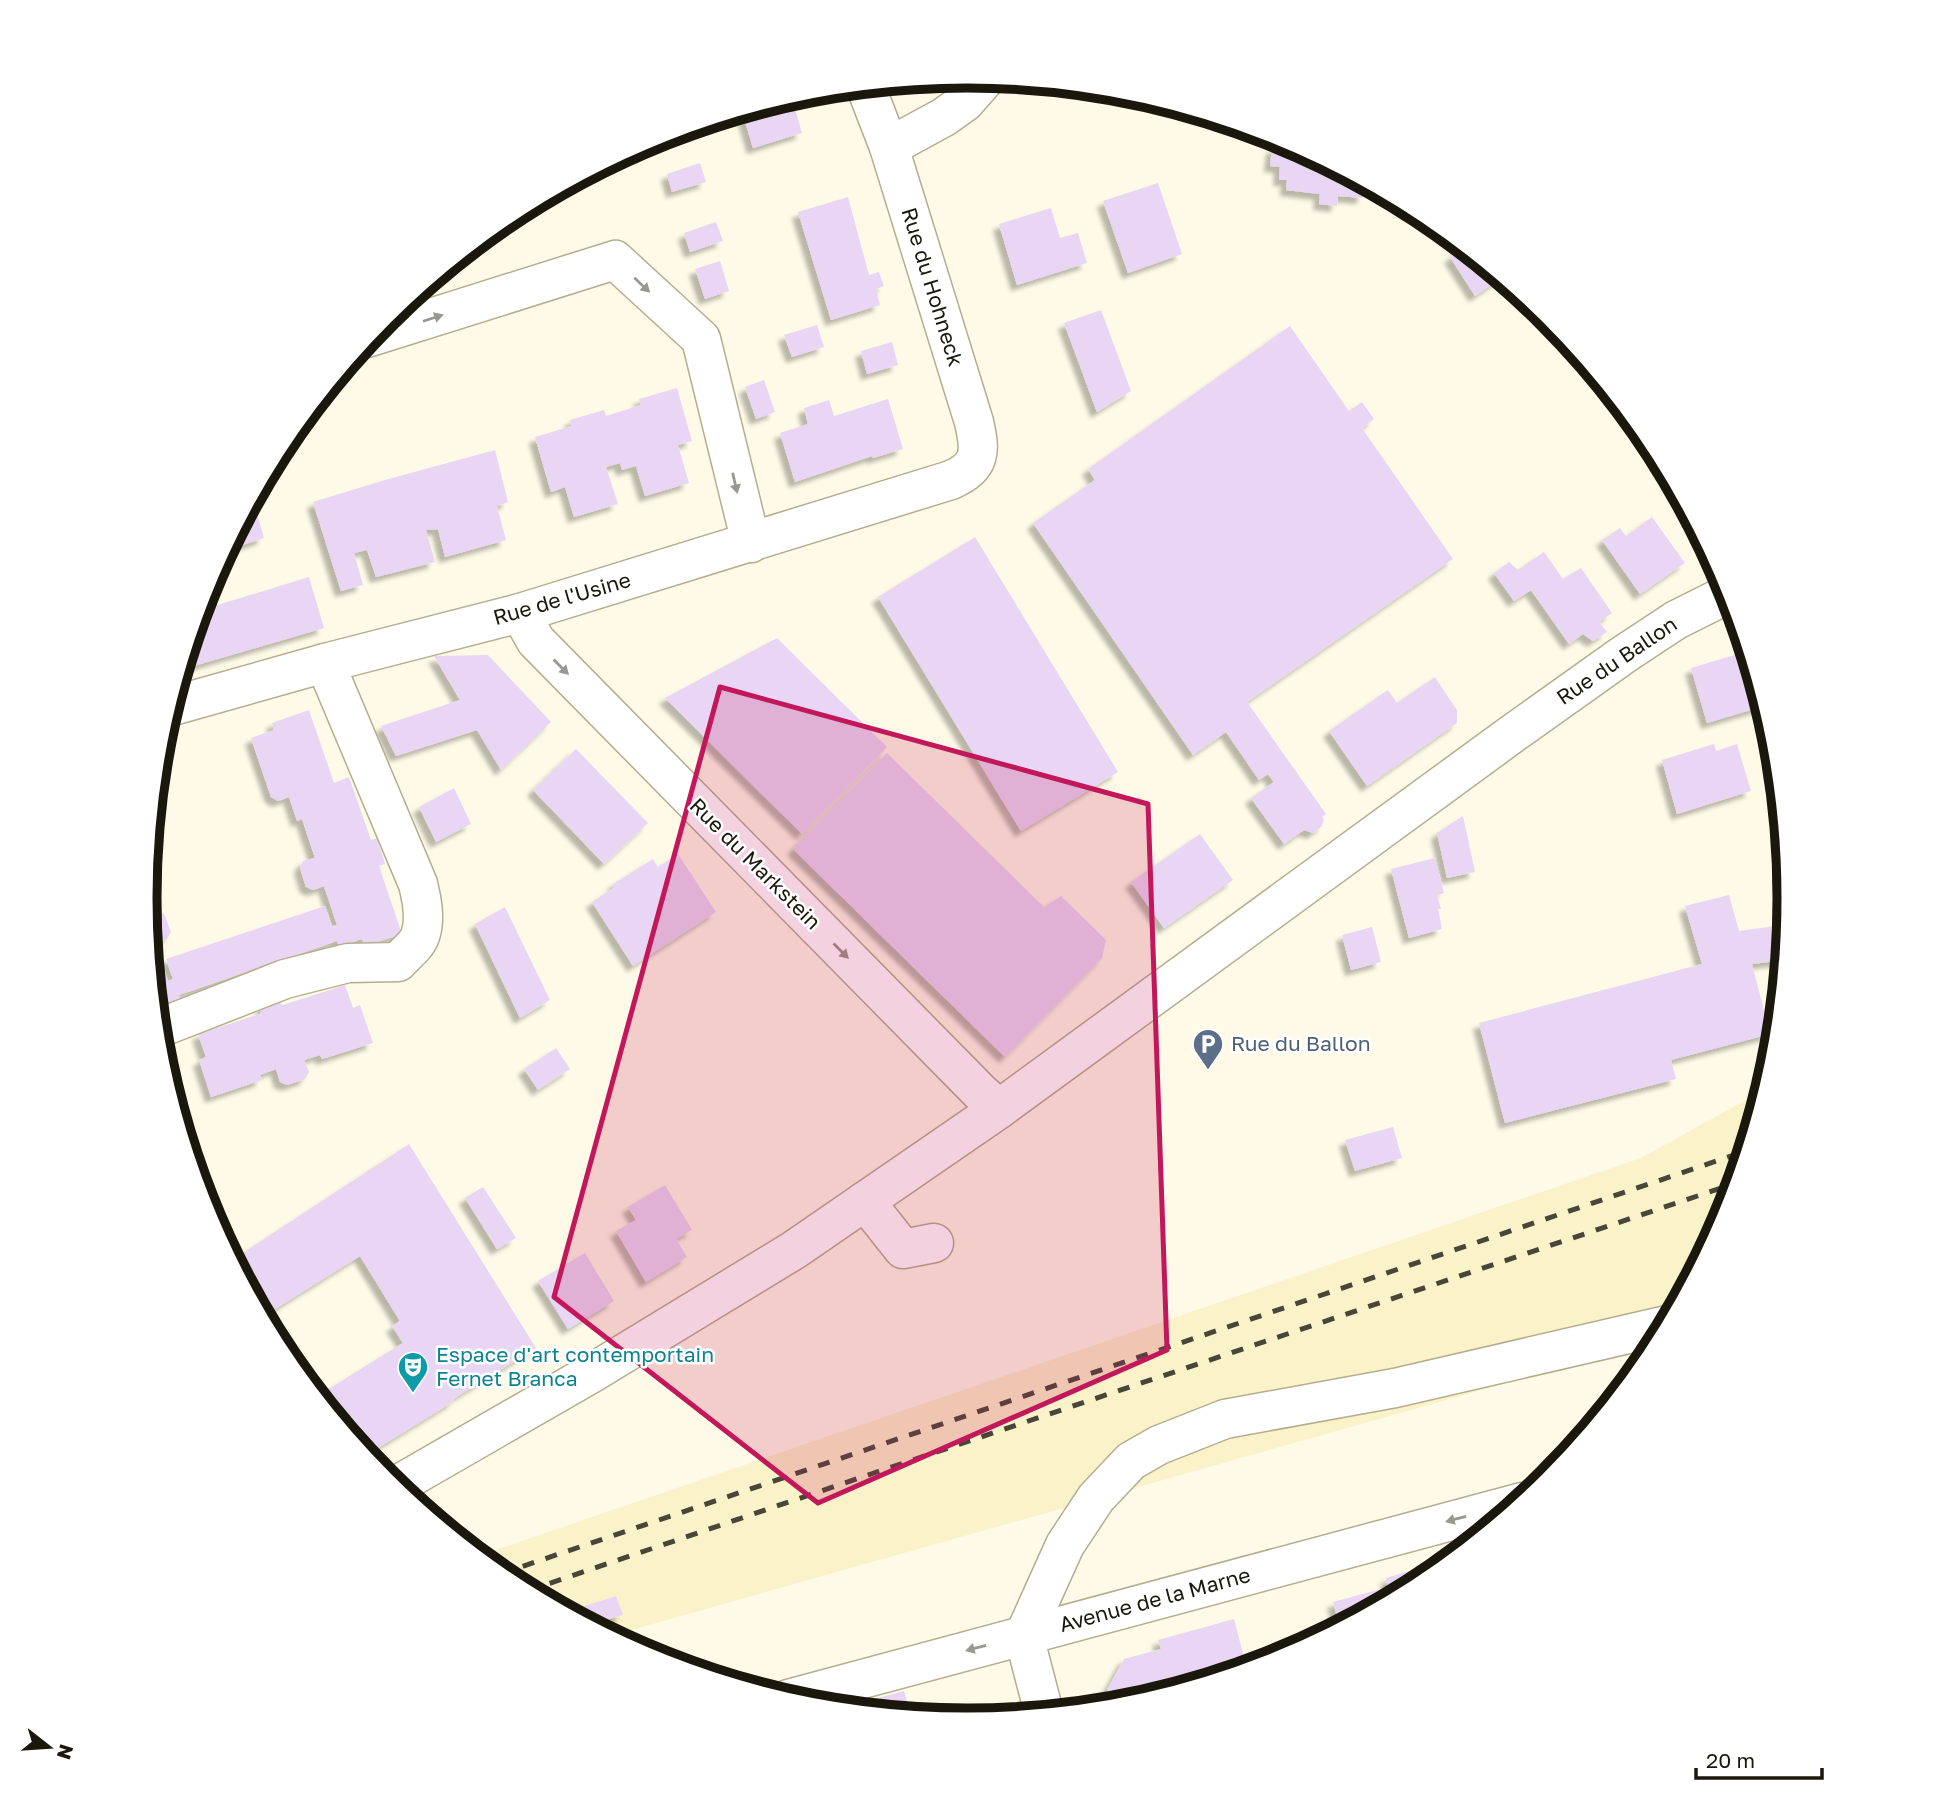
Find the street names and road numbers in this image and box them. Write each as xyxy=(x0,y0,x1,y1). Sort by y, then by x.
street label: Rue du Hohneck xyxy=(896,204,970,369)
street label: Rue de l'Usine xyxy=(490,566,634,630)
street label: Rue du Ballon xyxy=(1551,610,1682,710)
street label: Rue du Markstein xyxy=(685,792,827,934)
street label: Avenue de la Marne xyxy=(1056,1561,1253,1637)

